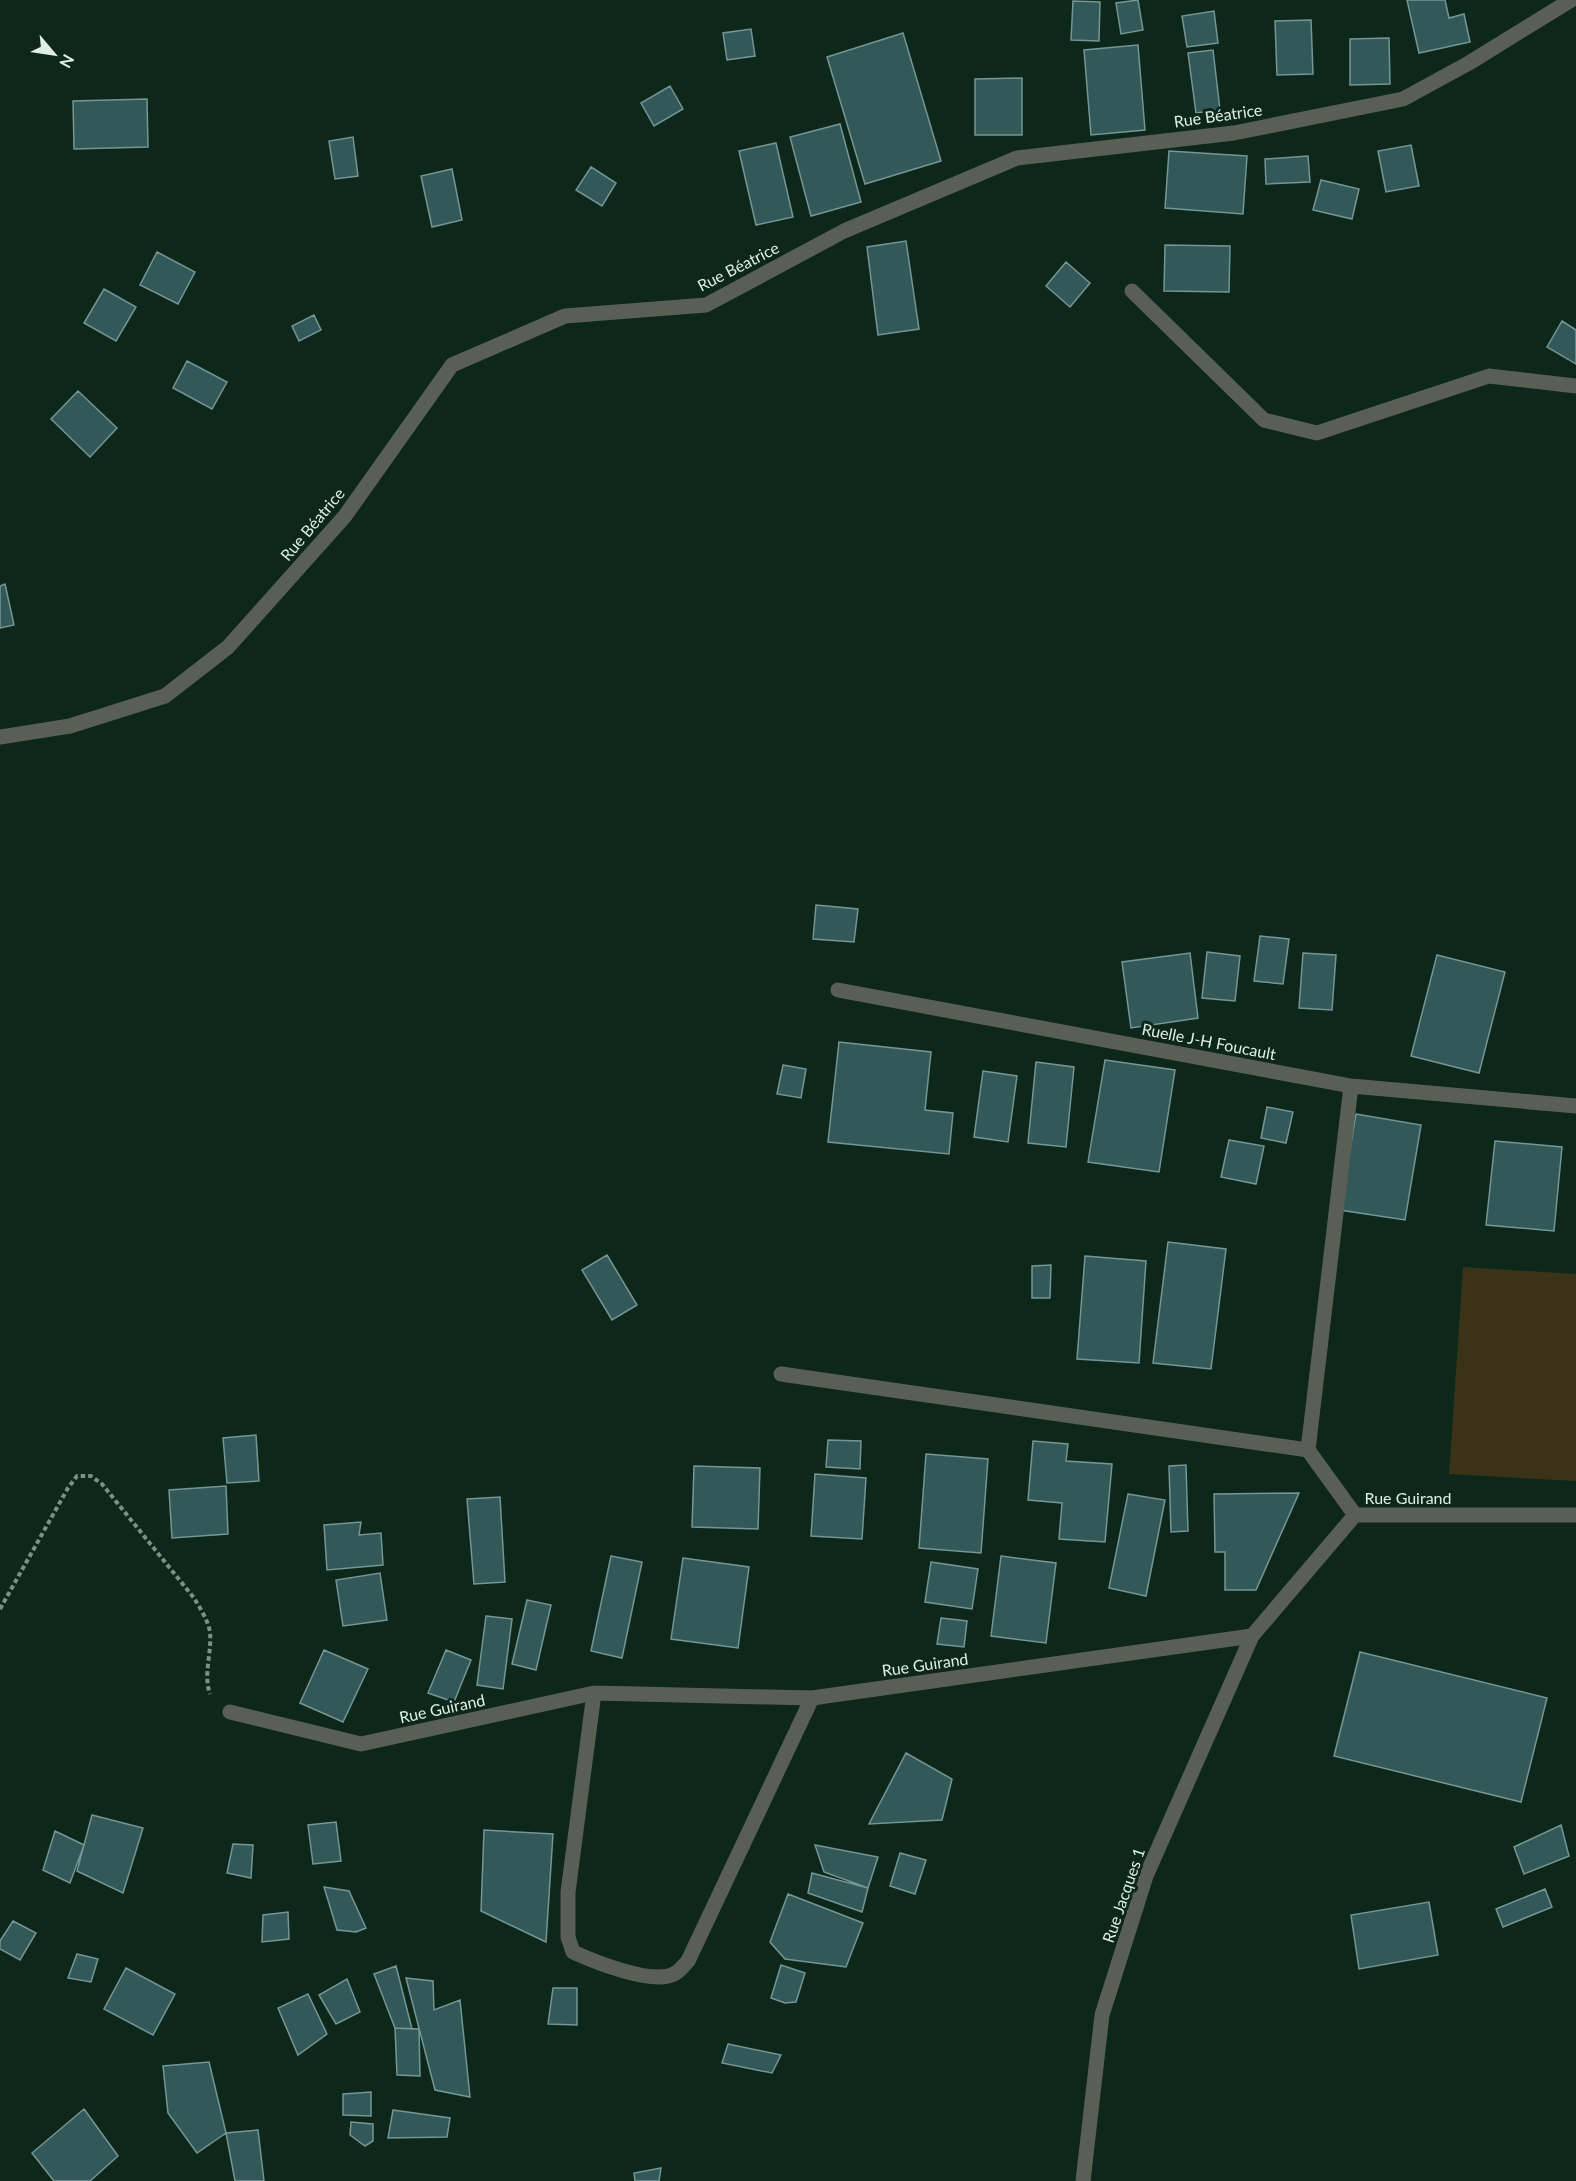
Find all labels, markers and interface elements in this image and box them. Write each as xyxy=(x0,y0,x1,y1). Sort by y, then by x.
north arrow xyxy=(24,24,84,84)
text: N xyxy=(56,52,79,72)
street label: Rue Béatrice xyxy=(1173,99,1263,131)
street label: Rue Béatrice xyxy=(694,237,782,295)
street label: Rue Béatrice xyxy=(276,484,348,564)
street label: Ruelle J-H Foucault xyxy=(1140,1019,1278,1063)
street label: Rue Guirand xyxy=(1364,1488,1452,1507)
street label: Rue Guirand xyxy=(881,1649,969,1679)
street label: Rue Guirand xyxy=(397,1690,487,1726)
street label: Rue Jacques 1 xyxy=(1098,1845,1148,1945)

